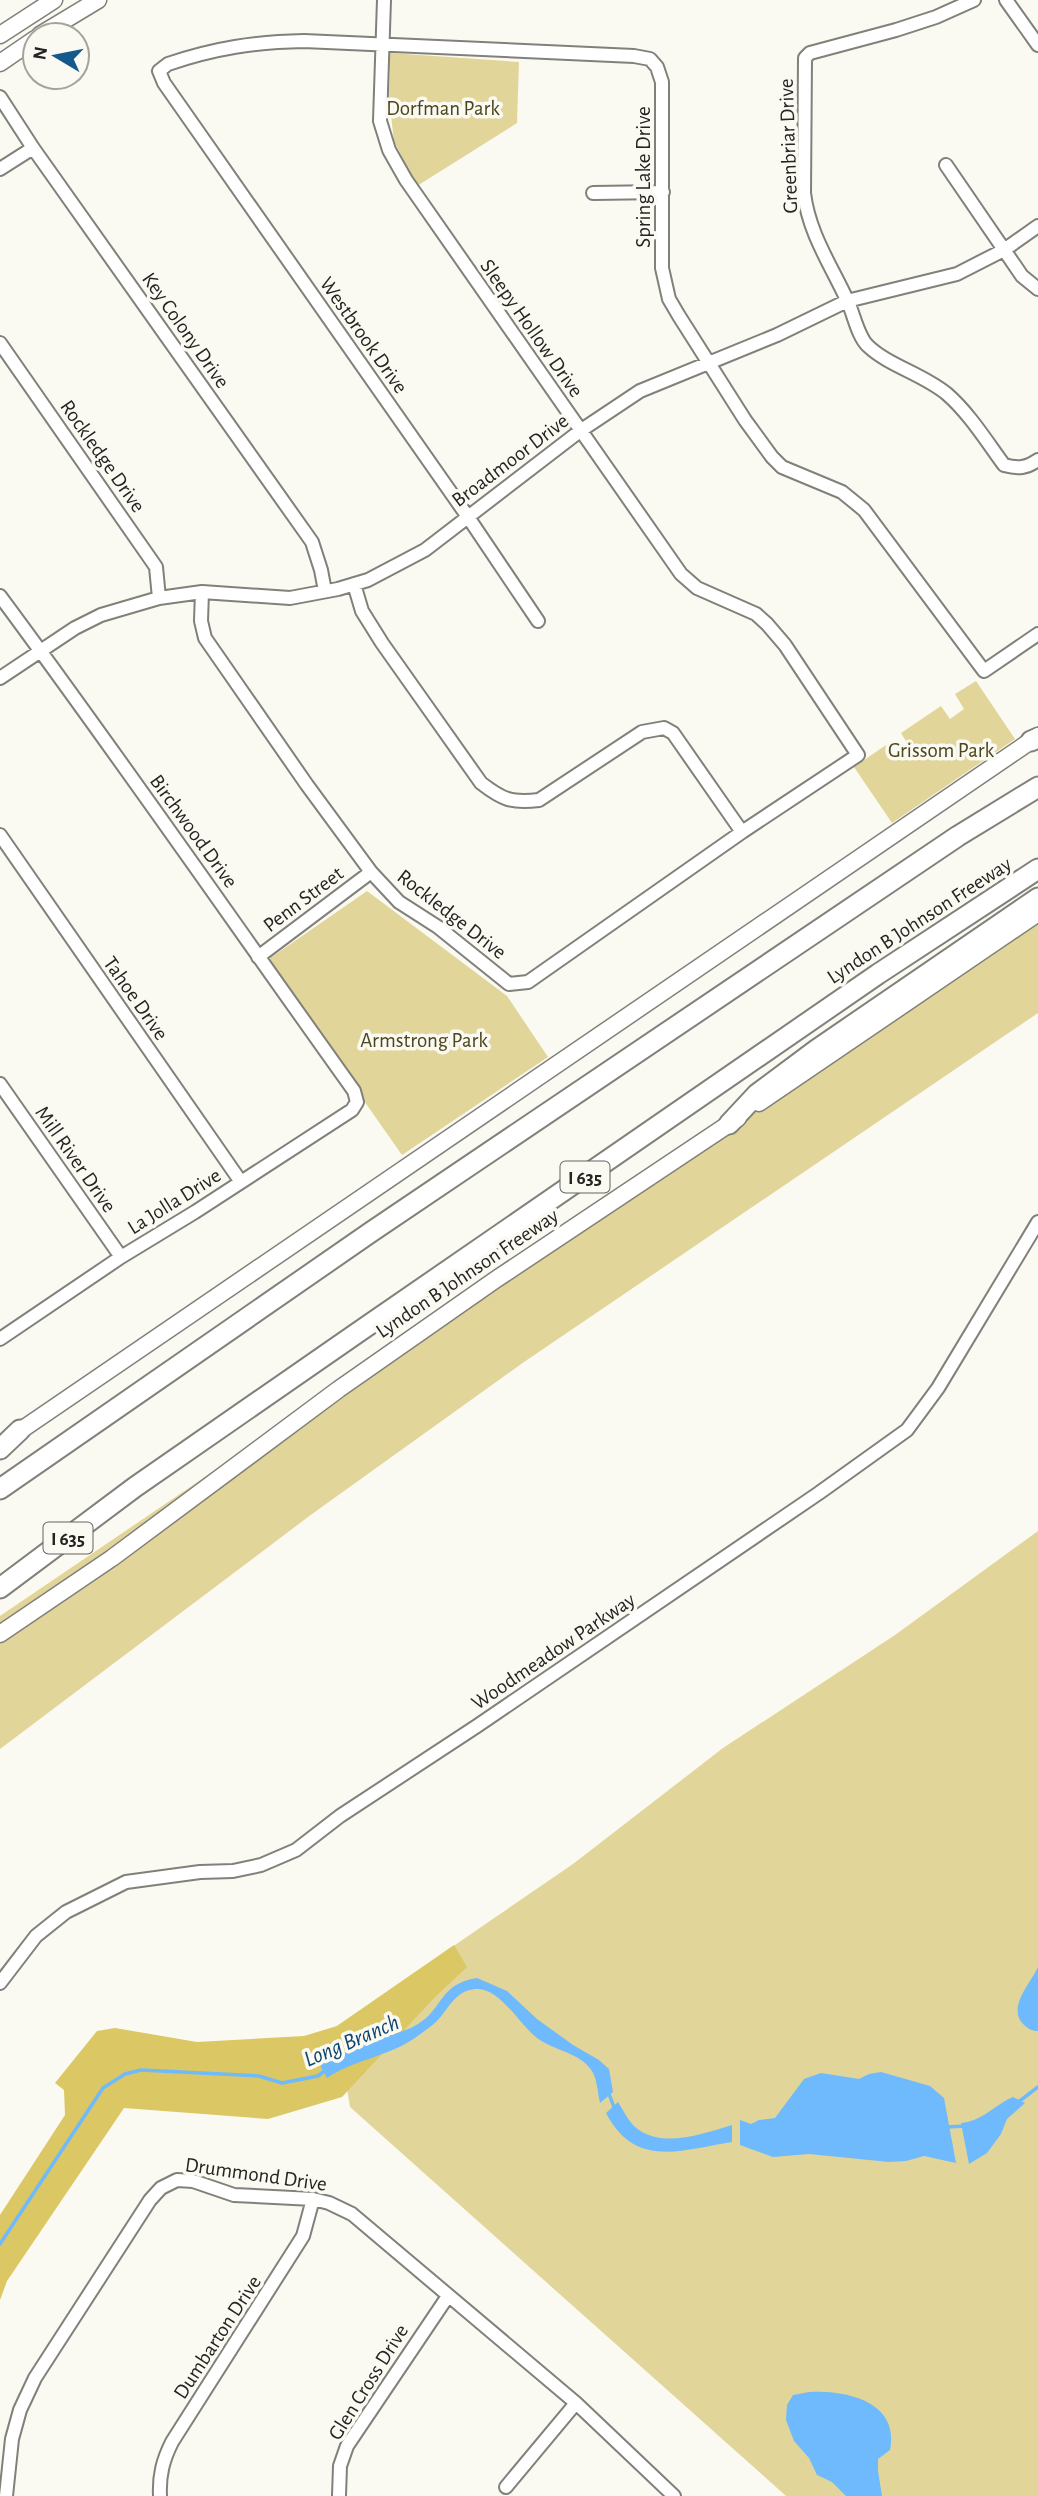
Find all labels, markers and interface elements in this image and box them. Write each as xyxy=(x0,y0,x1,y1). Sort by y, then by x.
north arrow xyxy=(21,21,91,91)
text: N xyxy=(30,45,51,61)
street label: Greenbriar Drive xyxy=(776,78,801,214)
park label: Dorfman Park xyxy=(386,98,500,119)
street label: Spring Lake Drive xyxy=(633,106,654,248)
street label: Sleepy Hollow Drive xyxy=(476,255,587,401)
street label: Key Colony Drive xyxy=(138,269,233,392)
street label: Westbrook Drive xyxy=(316,273,411,397)
street label: Rockledge Drive xyxy=(56,396,149,516)
street label: Broadmoor Drive xyxy=(448,410,572,511)
park label: Grissom Park xyxy=(888,740,995,761)
street label: Birchwood Drive xyxy=(146,771,242,892)
street label: Lyndon B Johnson Freeway xyxy=(823,853,1015,988)
street label: Penn Street xyxy=(259,863,347,936)
street label: Rockledge Drive xyxy=(393,866,510,963)
street label: Tahoe Drive xyxy=(99,953,172,1044)
park label: Armstrong Park xyxy=(360,1030,488,1051)
street label: Mill River Drive xyxy=(31,1102,120,1216)
road number: I 635 xyxy=(560,1162,610,1192)
street label: La Jolla Drive xyxy=(124,1165,225,1238)
street label: Lyndon B Johnson Freeway xyxy=(372,1205,562,1342)
road number: I 635 xyxy=(43,1522,92,1554)
street label: Woodmeadow Parkway xyxy=(468,1589,639,1714)
water label: Long Branch xyxy=(301,2011,403,2072)
street label: Drummond Drive xyxy=(184,2154,328,2195)
street label: Dumbarton Drive xyxy=(170,2272,265,2403)
street label: Glen Cross Drive xyxy=(325,2321,412,2444)

